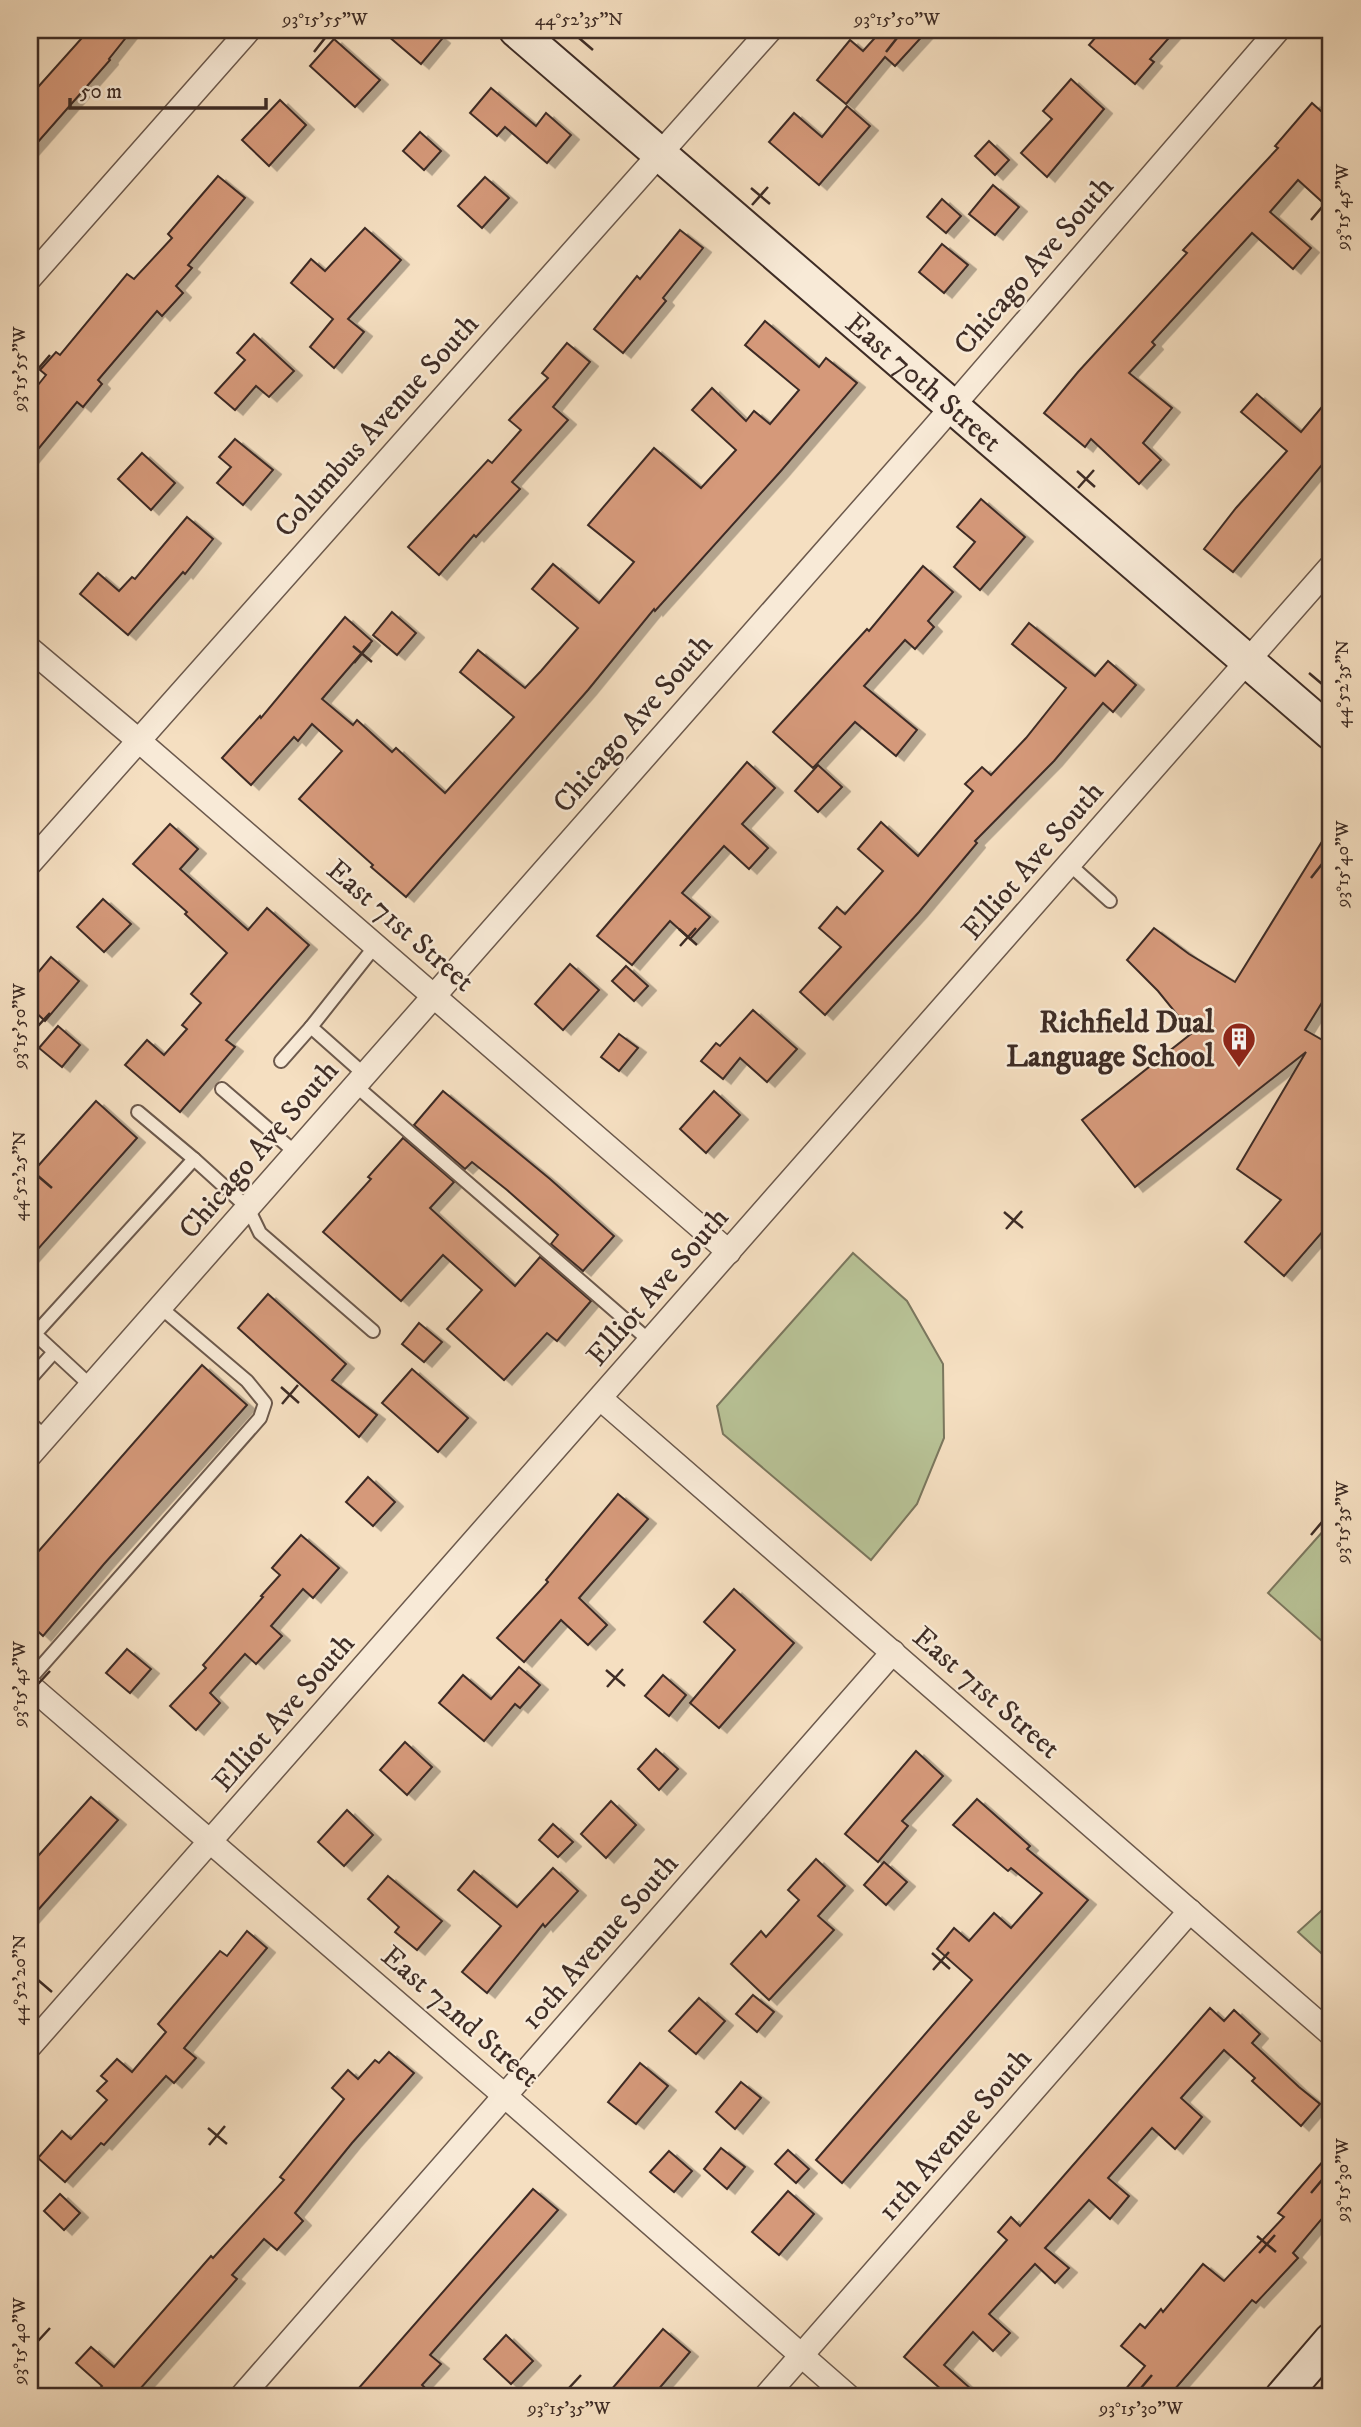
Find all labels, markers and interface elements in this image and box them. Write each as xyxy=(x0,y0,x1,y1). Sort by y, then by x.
text: 93°15'55"W xyxy=(282,9,368,31)
text: 44°52'35"N xyxy=(535,9,623,31)
text: 93°15'50"W xyxy=(853,9,940,31)
scale bar xyxy=(70,66,266,110)
text: 50 m xyxy=(80,79,122,105)
text: 93°15'45"W xyxy=(1332,163,1354,251)
street label: Chicago Ave South xyxy=(946,169,1122,363)
street label: Columbus Avenue South xyxy=(267,306,488,546)
street label: East 70th Street xyxy=(837,306,1009,461)
text: 93°15'55"W xyxy=(9,326,31,412)
street label: Chicago Ave South xyxy=(545,627,721,821)
text: 44°52'35"N xyxy=(1332,640,1354,728)
street label: Elliot Ave South xyxy=(954,774,1112,948)
text: 93°15'40"W xyxy=(1332,820,1354,908)
street label: East 71st Street xyxy=(318,852,482,1000)
text: 93°15'50"W xyxy=(9,983,31,1070)
place label: Richfield Dual Language School xyxy=(1006,1005,1215,1076)
building icon: Richfield Dual Language School xyxy=(1220,1020,1258,1069)
street label: Chicago Ave South xyxy=(171,1053,347,1247)
text: 44°52'25"N xyxy=(9,1131,31,1221)
street label: Elliot Ave South xyxy=(579,1200,737,1374)
text: 93°15'35"W xyxy=(1332,1480,1354,1564)
street label: East 71st Street xyxy=(904,1619,1068,1767)
street label: Elliot Ave South xyxy=(205,1626,363,1800)
text: 93°15'45"W xyxy=(9,1640,31,1728)
street label: 10th Avenue South xyxy=(513,1846,687,2038)
text: 44°52'20"N xyxy=(9,1934,31,2026)
street label: East 72nd Street xyxy=(373,1938,547,2096)
street label: 11th Avenue South xyxy=(870,2041,1040,2229)
text: 93°15'30"W xyxy=(1332,2138,1354,2223)
text: 93°15'40"W xyxy=(9,2297,31,2385)
text: 93°15'35"W xyxy=(527,2398,611,2420)
text: 93°15'30"W xyxy=(1098,2398,1183,2420)

